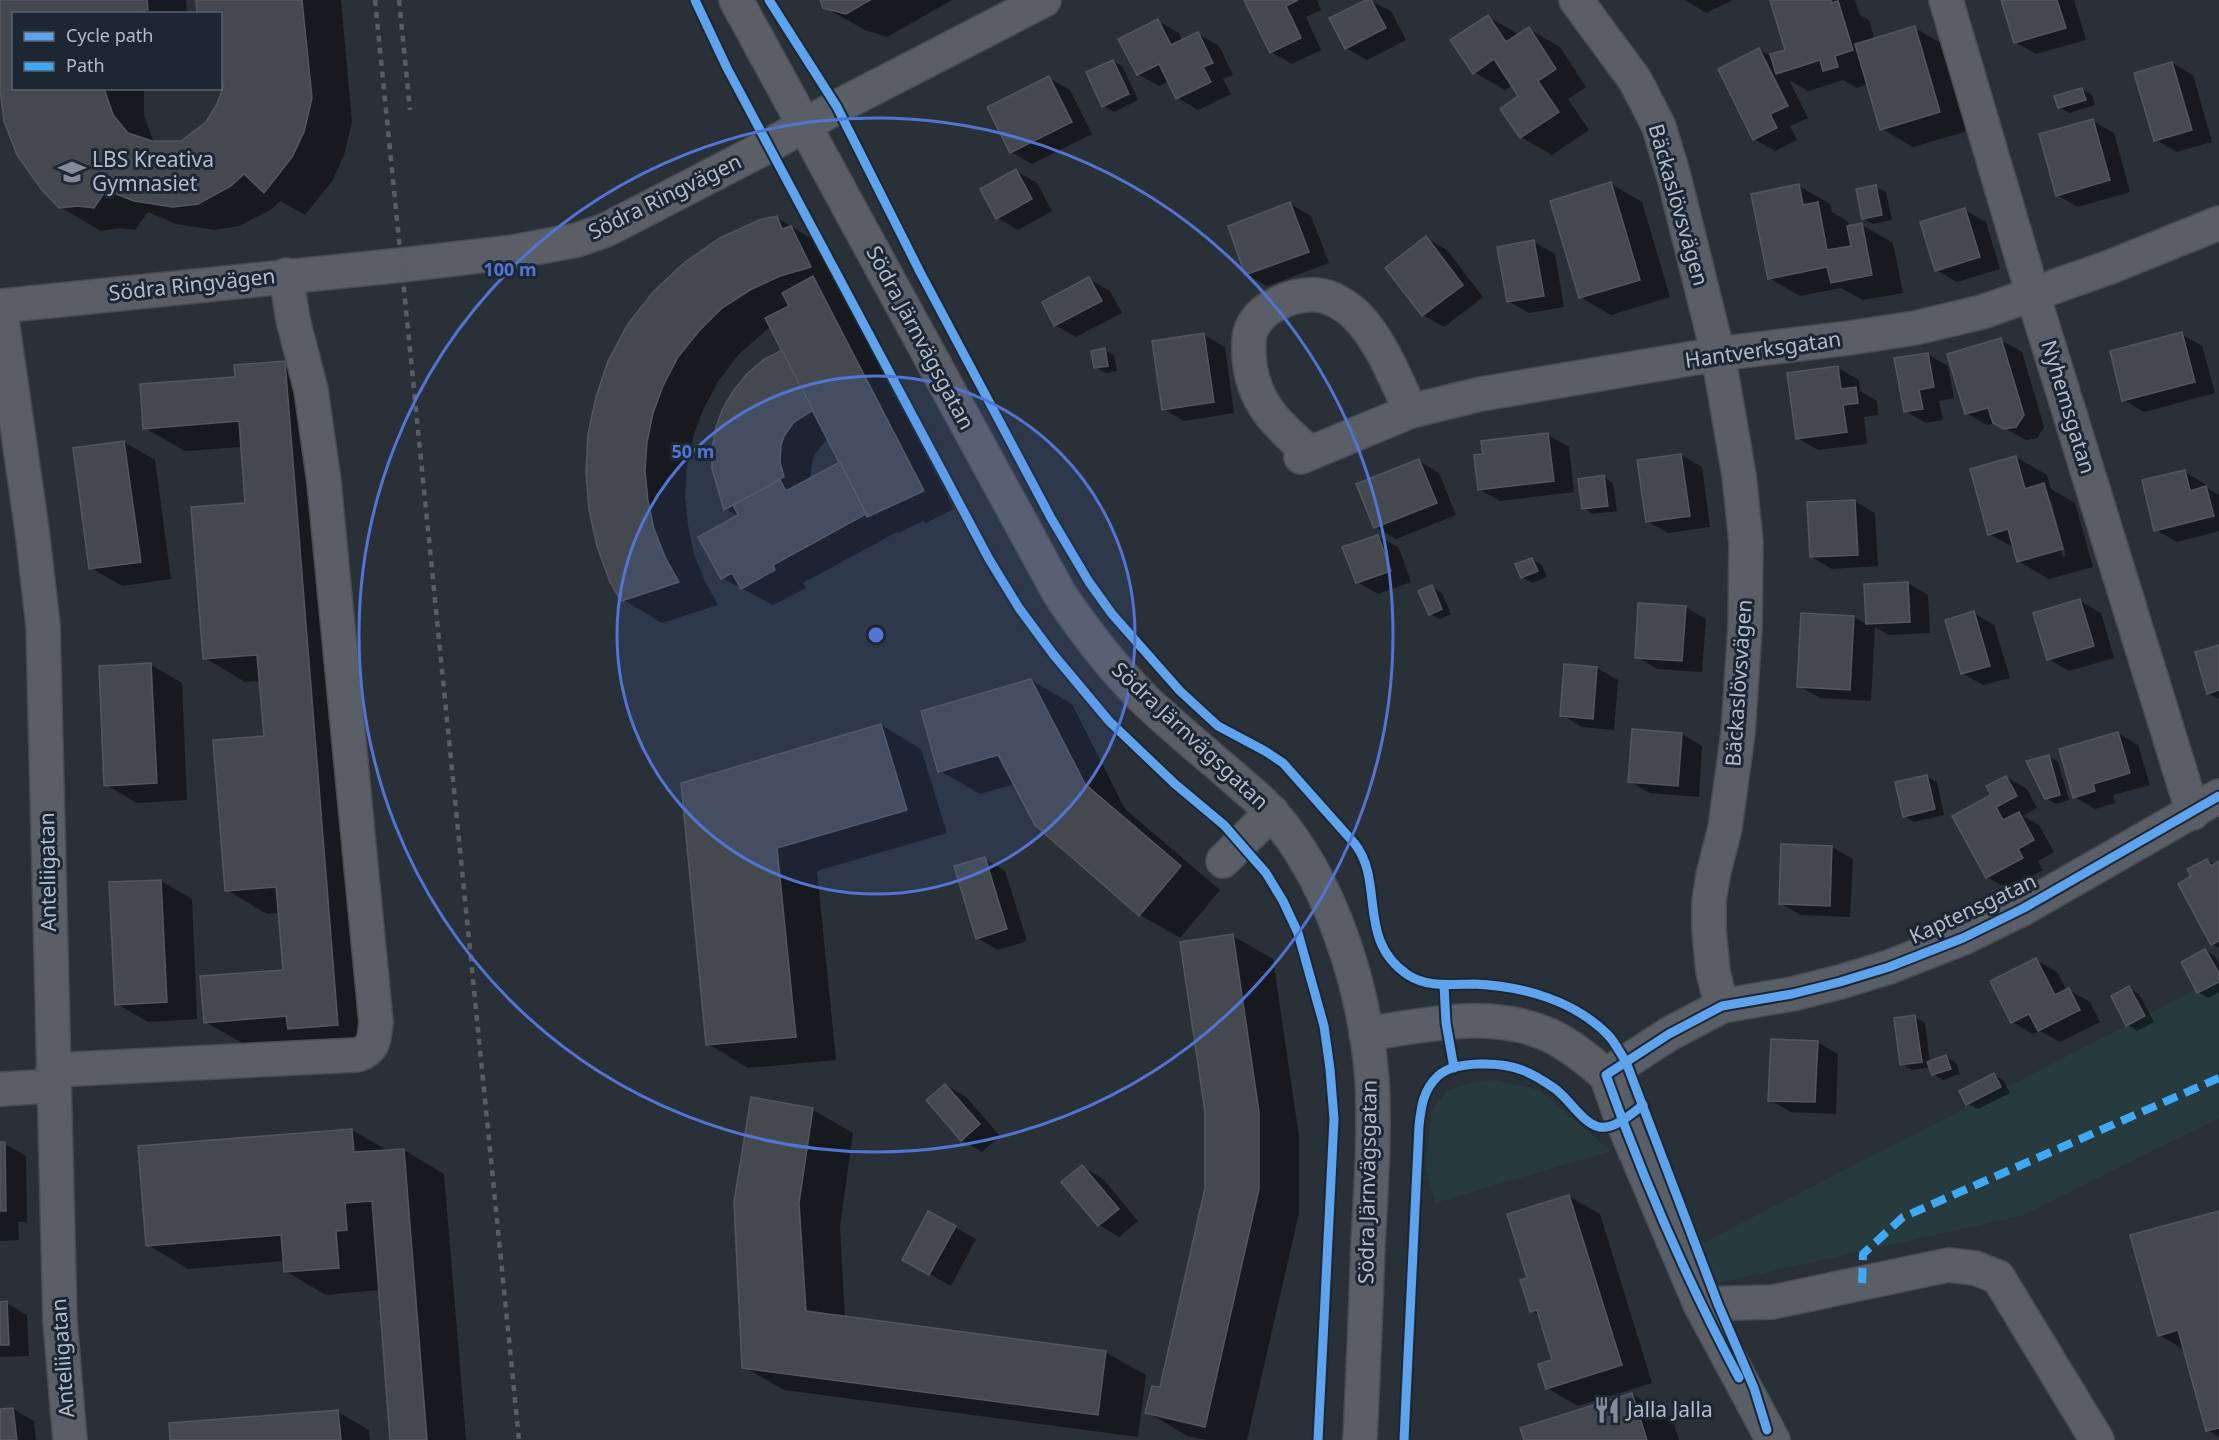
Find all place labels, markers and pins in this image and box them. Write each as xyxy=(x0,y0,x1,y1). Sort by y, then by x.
place label: LBS Kreativa Gymnasiet xyxy=(92,145,214,197)
school or university icon: LBS Kreativa Gymnasiet xyxy=(57,157,87,187)
centre of rings xyxy=(866,625,886,645)
restaurant icon: Jalla Jalla xyxy=(1592,1395,1622,1425)
place label: Jalla Jalla xyxy=(1625,1395,1713,1423)

